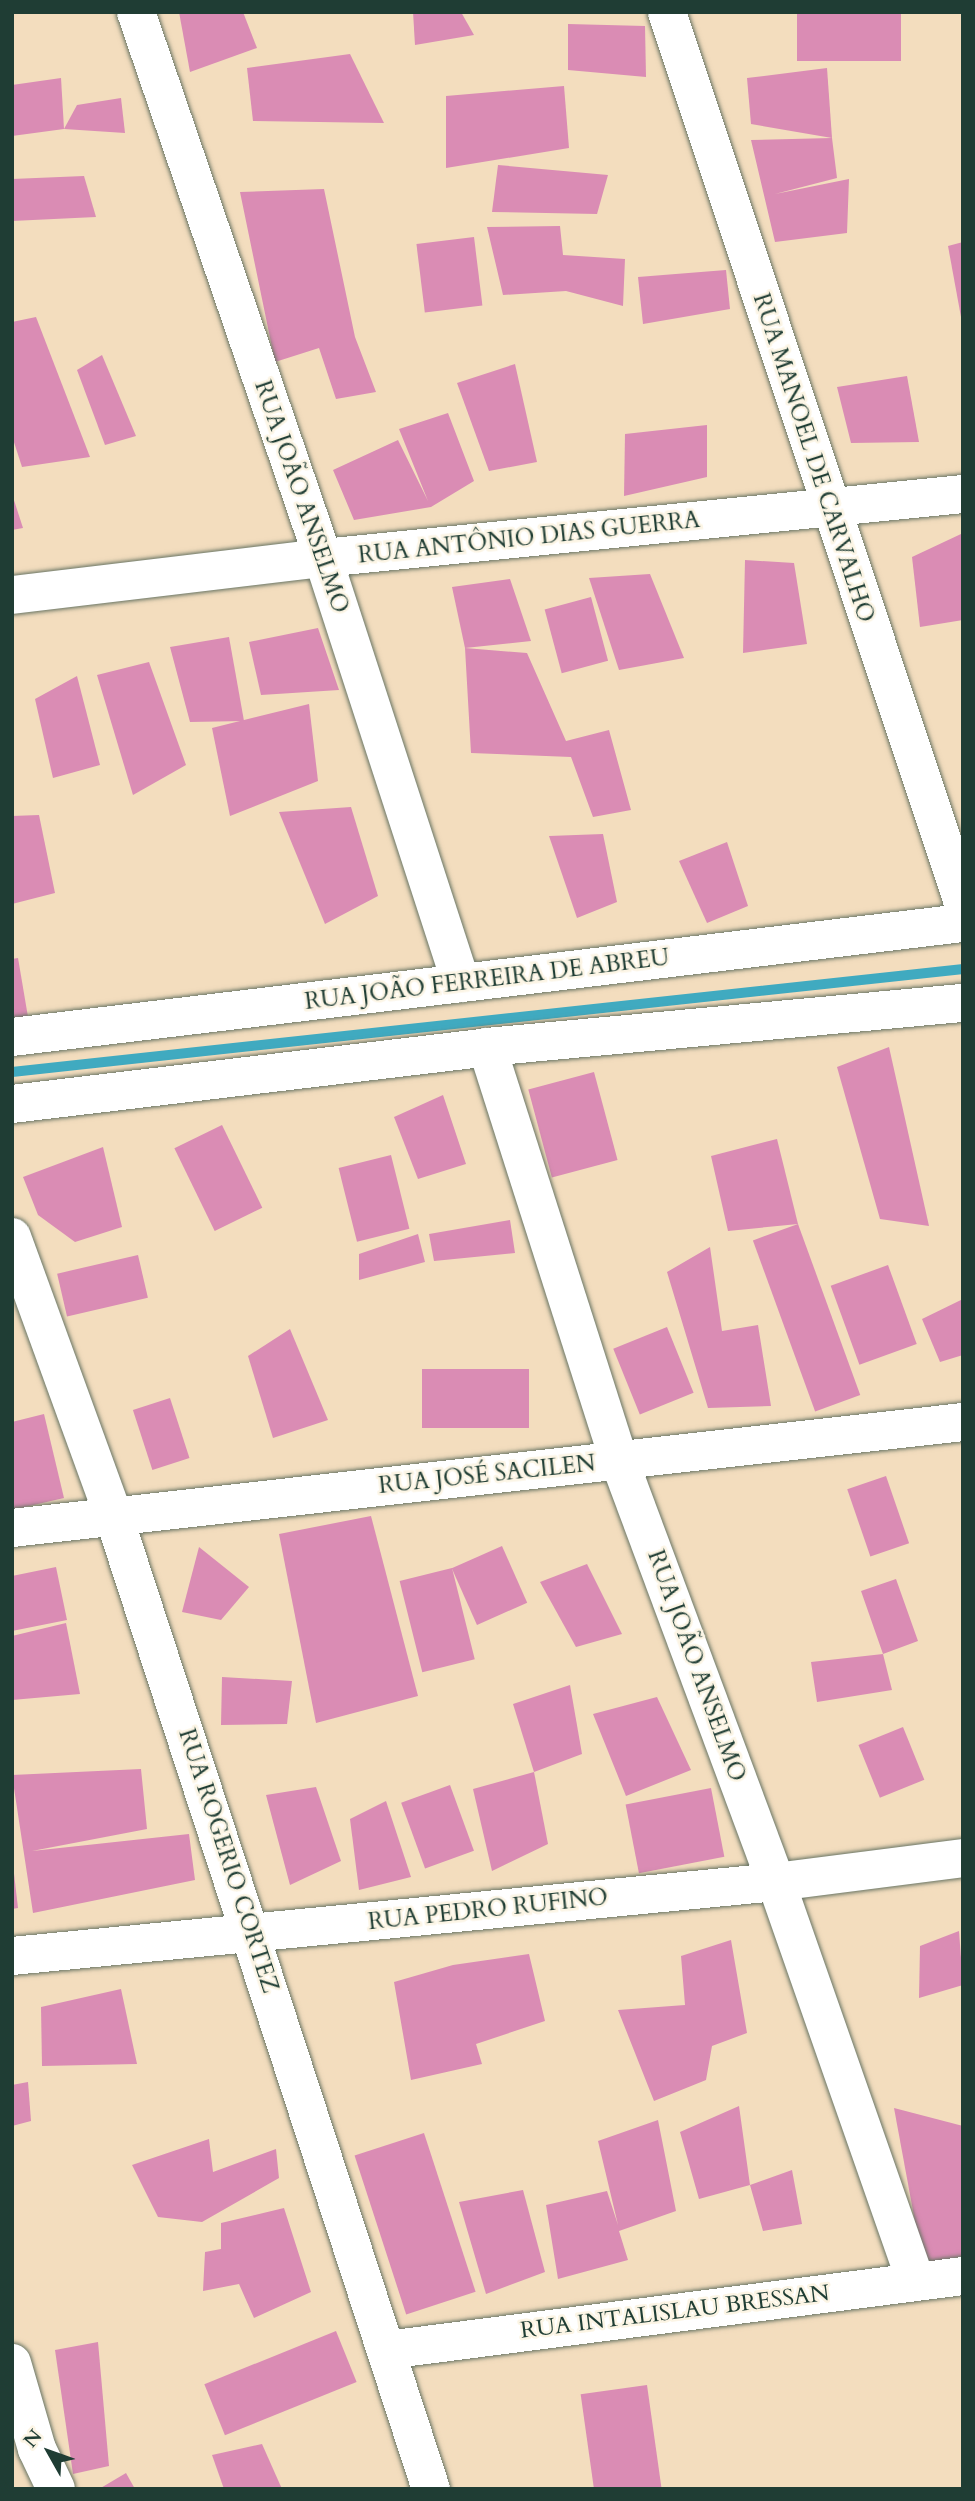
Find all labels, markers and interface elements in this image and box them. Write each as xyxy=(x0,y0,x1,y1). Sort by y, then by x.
street label: RUA MANOEL DE CARVALHO xyxy=(747,290,879,626)
street label: RUA JOÃO ANSELMO xyxy=(248,377,354,617)
street label: RUA ANTÔNIO DIAS GUERRA xyxy=(357,506,701,570)
street label: RUA JOÃO FERREIRA DE ABREU xyxy=(303,944,671,1016)
street label: RUA JOSÉ SACILEN xyxy=(377,1450,597,1500)
street label: RUA JOÃO ANSELMO xyxy=(641,1546,751,1786)
street label: RUA ROGERIO CORTEZ xyxy=(172,1725,284,1997)
street label: RUA PEDRO RUFINO xyxy=(367,1884,609,1936)
street label: RUA INTALISLAU BRESSAN xyxy=(519,2279,831,2345)
north arrow xyxy=(14,2417,84,2487)
text: N xyxy=(18,2424,48,2453)

